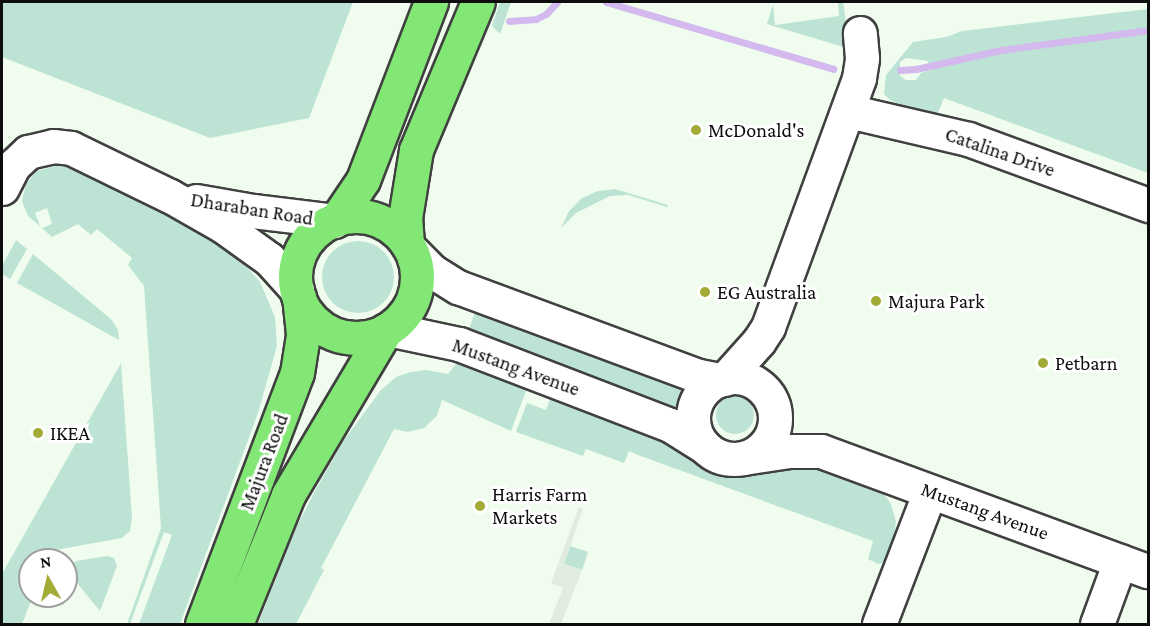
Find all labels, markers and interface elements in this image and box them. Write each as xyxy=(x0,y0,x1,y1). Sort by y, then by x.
place label: McDonald's xyxy=(708,118,804,142)
street label: Catalina Drive xyxy=(942,122,1058,182)
marker: McDonald's xyxy=(689,123,703,137)
street label: Dharaban Road xyxy=(189,187,315,231)
place label: EG Australia xyxy=(717,280,816,304)
marker: EG Australia xyxy=(698,285,712,299)
place label: Majura Park xyxy=(888,289,985,313)
marker: Majura Park xyxy=(869,294,883,308)
street label: Mustang Avenue xyxy=(449,333,583,401)
place label: Petbarn xyxy=(1055,351,1117,375)
marker: Petbarn xyxy=(1036,356,1050,370)
street label: Majura Road xyxy=(235,410,293,514)
place label: IKEA xyxy=(50,421,90,445)
marker: IKEA xyxy=(31,426,45,440)
street label: Mustang Avenue xyxy=(918,477,1052,545)
place label: Harris Farm Markets xyxy=(492,482,587,529)
marker: Harris Farm Markets xyxy=(473,499,487,513)
north arrow xyxy=(18,548,78,608)
text: N xyxy=(39,552,52,571)

